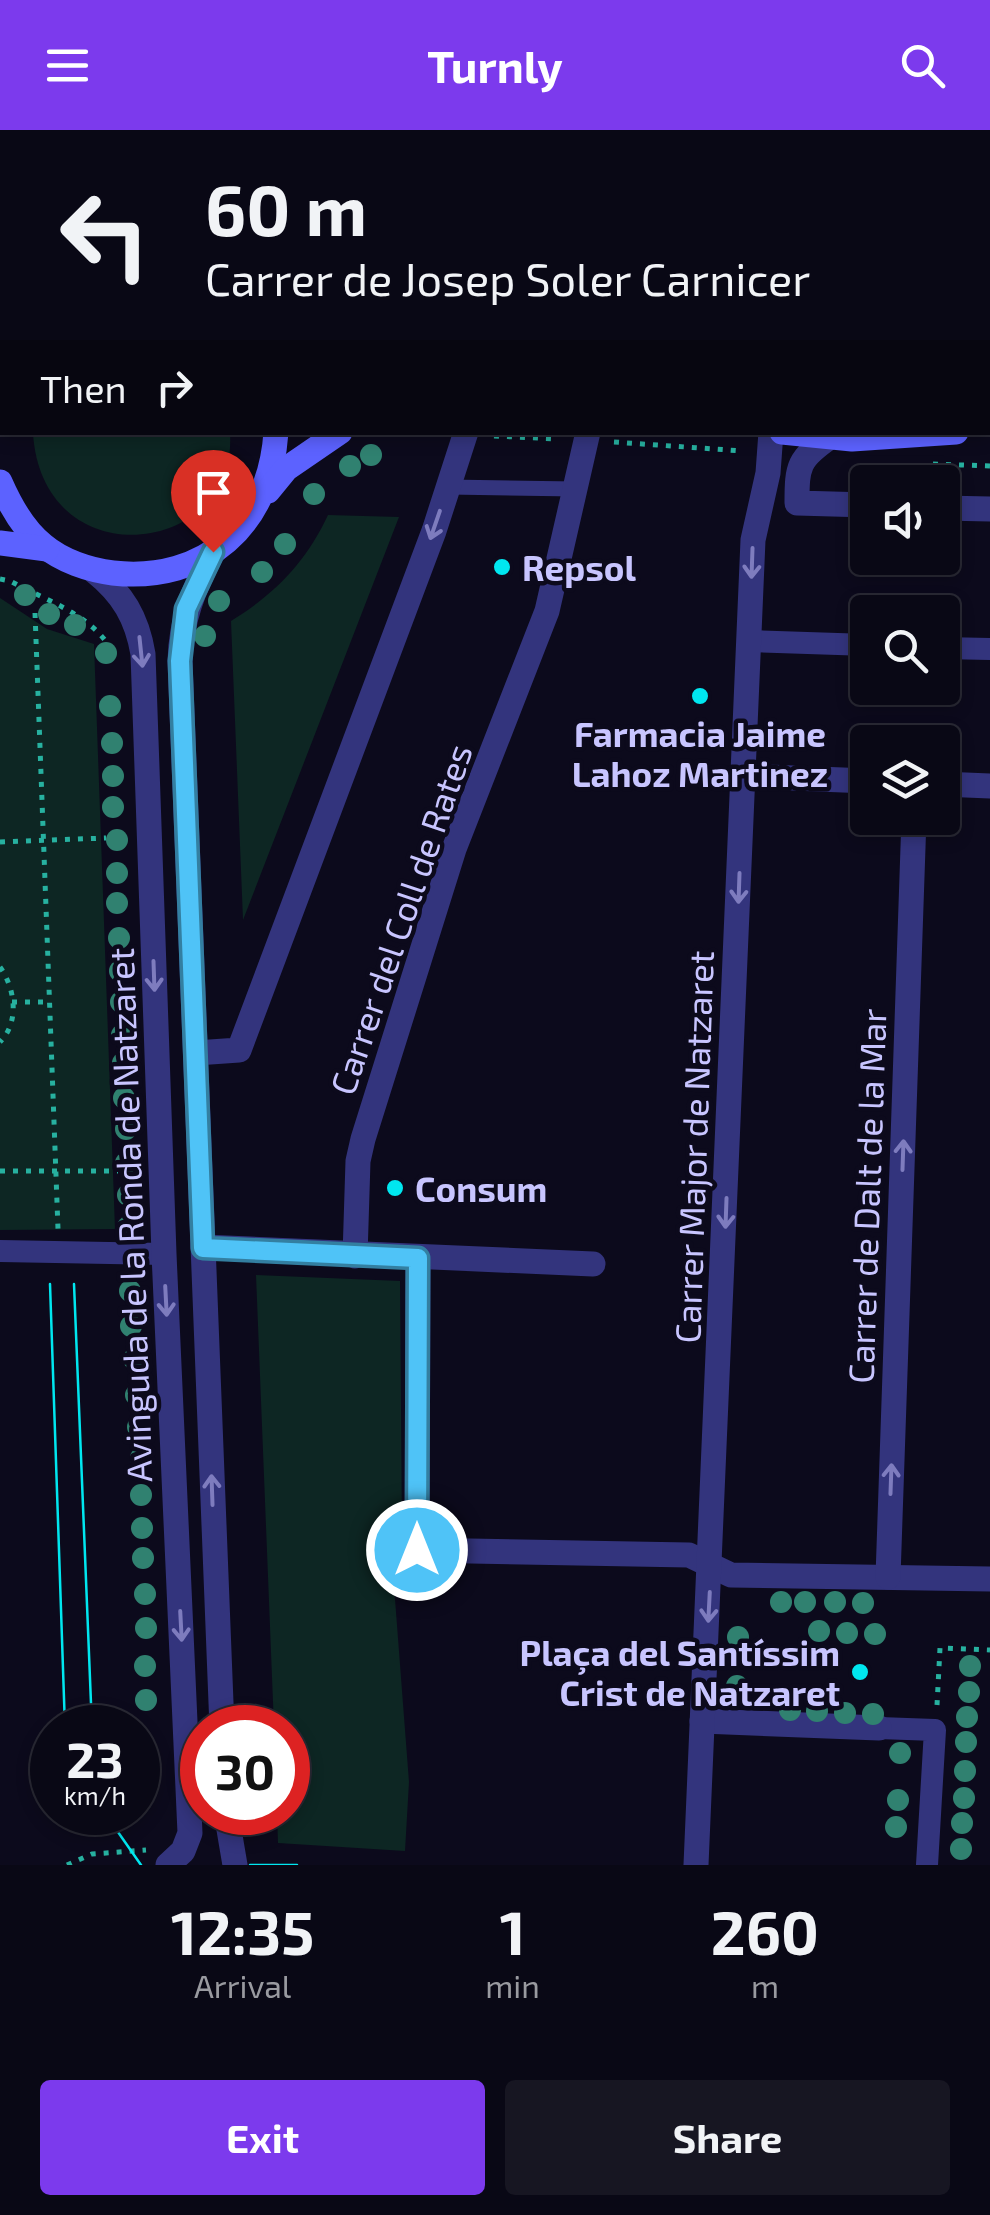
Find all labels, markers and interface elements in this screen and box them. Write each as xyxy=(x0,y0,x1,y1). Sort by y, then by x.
icon: menu xyxy=(40,38,95,93)
text: Turnly xyxy=(427,38,563,92)
icon: search xyxy=(895,38,950,93)
text: 60 m xyxy=(205,166,367,250)
icon: left xyxy=(40,170,170,300)
text: Carrer de Josep Soler Carnicer xyxy=(205,251,810,305)
icon: right xyxy=(147,360,202,415)
text: Then xyxy=(40,365,127,411)
pin xyxy=(171,450,256,553)
icon: arrive xyxy=(186,465,241,520)
map controls xyxy=(850,465,960,835)
button: sound xyxy=(850,465,960,575)
one-way arrow xyxy=(425,509,443,540)
place label: Repsol xyxy=(522,546,636,588)
one-way arrow xyxy=(742,547,761,579)
marker: Repsol xyxy=(491,556,513,578)
button: search xyxy=(850,595,960,705)
one-way arrow xyxy=(132,635,151,667)
marker: Farmacia Jaime Lahoz Martinez xyxy=(689,685,711,707)
place label: Farmacia Jaime Lahoz Martinez xyxy=(572,712,828,794)
button: layers xyxy=(850,725,960,835)
street label: Carrer del Coll de Rates xyxy=(320,738,480,1100)
one-way arrow xyxy=(729,871,748,904)
street label: Avinguda de la Ronda de Natzaret xyxy=(99,947,159,1483)
street label: Carrer Major de Natzaret xyxy=(665,950,721,1344)
one-way arrow xyxy=(145,960,164,992)
street label: Carrer de Dalt de la Mar xyxy=(838,1008,894,1384)
one-way arrow xyxy=(893,1139,912,1171)
place label: Consum xyxy=(415,1167,547,1209)
marker: Consum xyxy=(384,1177,406,1199)
one-way arrow xyxy=(716,1196,735,1228)
one-way arrow xyxy=(157,1285,176,1317)
one-way arrow xyxy=(882,1464,901,1496)
one-way arrow xyxy=(203,1475,222,1507)
position arrow xyxy=(365,1498,469,1602)
one-way arrow xyxy=(699,1591,718,1623)
one-way arrow xyxy=(171,1609,190,1641)
place label: Plaça del Santíssim Crist de Natzaret xyxy=(520,1631,840,1713)
marker: Plaça del Santíssim Crist de Natzaret xyxy=(849,1661,871,1683)
speed limit sign: 30 xyxy=(180,1705,310,1835)
text: 23 xyxy=(66,1728,124,1788)
text: km/h xyxy=(64,1780,126,1810)
text: 12:35 xyxy=(171,1895,314,1967)
text: 1 xyxy=(500,1895,526,1967)
text: 260 xyxy=(711,1895,819,1967)
text: Arrival xyxy=(194,1966,291,2004)
text: min xyxy=(485,1966,540,2004)
text: m xyxy=(751,1966,779,2004)
button: Exit xyxy=(40,2080,485,2195)
button: Share xyxy=(505,2080,950,2195)

